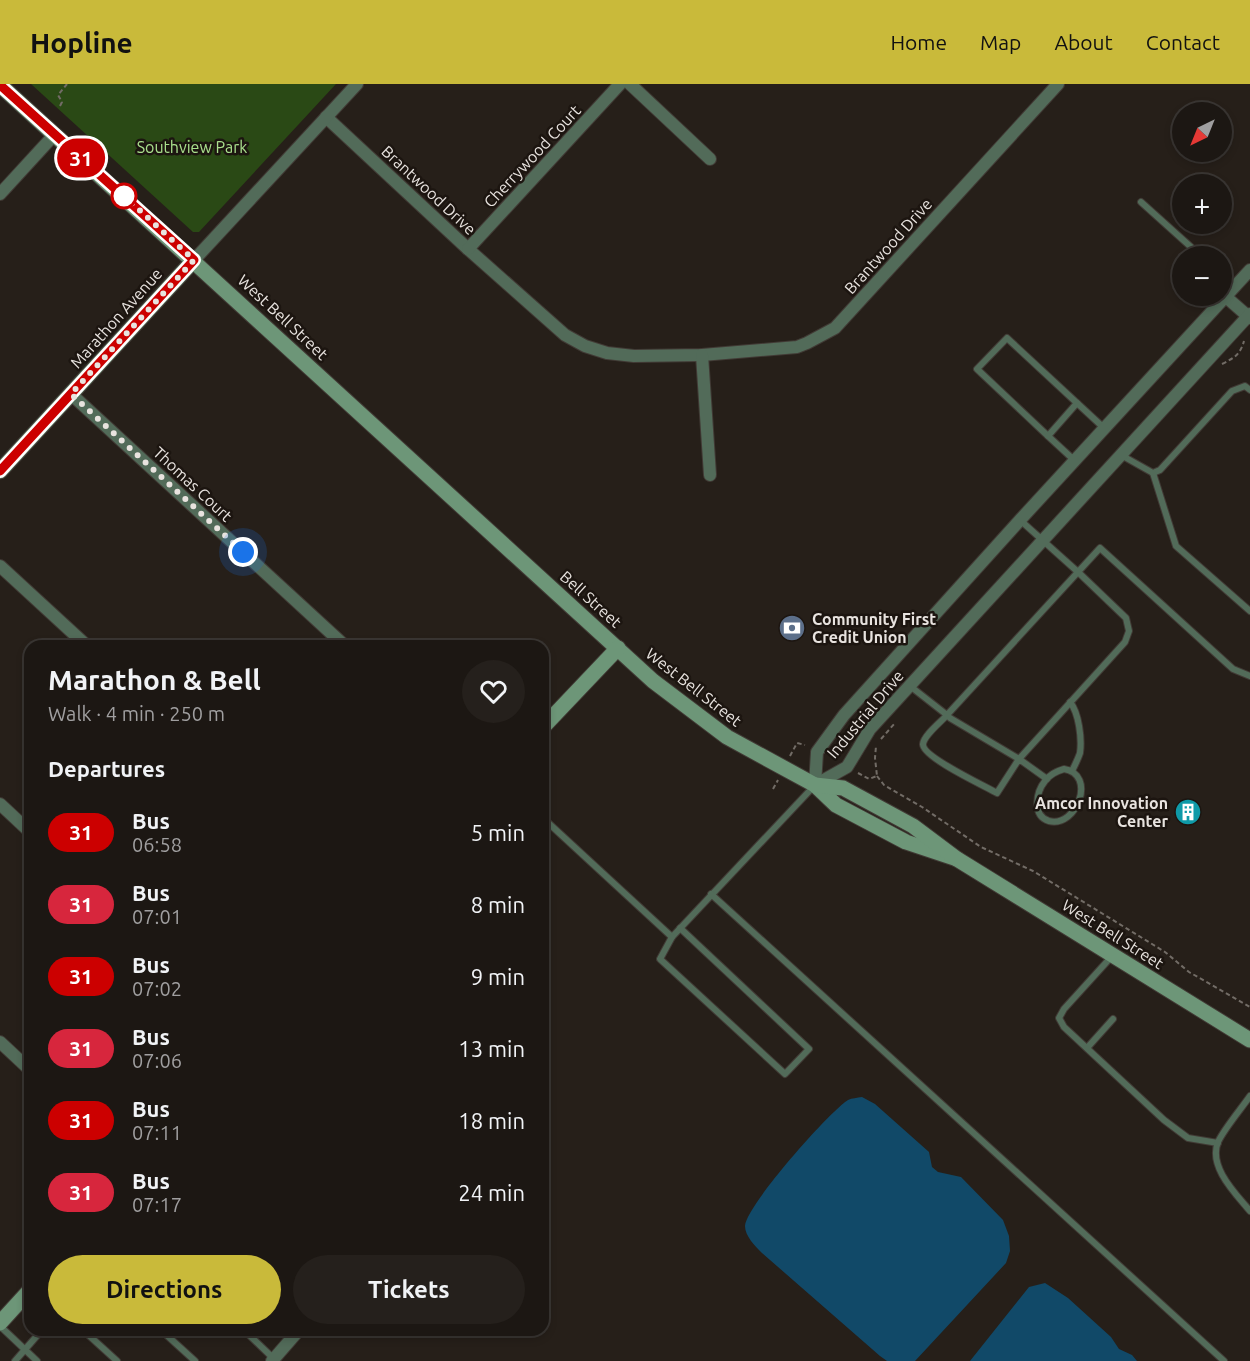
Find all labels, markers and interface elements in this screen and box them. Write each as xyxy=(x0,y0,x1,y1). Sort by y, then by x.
text: Hopline xyxy=(30,27,133,58)
text: Home xyxy=(890,30,947,54)
text: Map xyxy=(980,30,1021,54)
text: About xyxy=(1054,30,1113,54)
text: Contact xyxy=(1146,30,1220,54)
street label: Cherrywood Court xyxy=(480,101,584,211)
north arrow xyxy=(1172,102,1232,162)
map controls xyxy=(1172,102,1232,306)
line badge: 31 xyxy=(54,138,108,178)
park label: Southview Park xyxy=(137,138,247,156)
street label: Brantwood Drive xyxy=(378,142,480,238)
text: 31 xyxy=(69,146,93,170)
button: + xyxy=(1172,174,1232,234)
unlabelled marker xyxy=(111,183,137,209)
street label: Brantwood Drive xyxy=(841,195,935,297)
button: − xyxy=(1172,246,1232,306)
street label: Marathon Avenue xyxy=(67,264,165,372)
street label: West Bell Street xyxy=(234,271,332,364)
street label: Thomas Court xyxy=(150,443,236,525)
your location xyxy=(228,537,258,567)
street label: Bell Street xyxy=(557,567,626,631)
place label: Community First Credit Union xyxy=(812,610,936,646)
bank icon: Community First Credit Union xyxy=(777,613,807,643)
street label: West Bell Street xyxy=(643,644,746,730)
button: heart xyxy=(462,660,525,723)
text: Marathon & Bell xyxy=(48,664,261,695)
street label: Industrial Drive xyxy=(823,667,907,761)
text: Walk · 4 min · 250 m xyxy=(48,702,225,725)
text: Departures xyxy=(48,756,165,781)
place label: Amcor Innovation Center xyxy=(1035,794,1168,830)
building icon: Amcor Innovation Center xyxy=(1173,797,1203,827)
text: Bus xyxy=(132,808,170,833)
text: 31 xyxy=(69,820,93,844)
text: 5 min xyxy=(471,820,525,845)
text: 06:58 xyxy=(132,833,182,856)
text: Bus xyxy=(132,880,170,905)
text: 31 xyxy=(69,892,93,916)
text: 8 min xyxy=(471,892,525,917)
street label: West Bell Street xyxy=(1059,896,1168,973)
text: 07:01 xyxy=(132,905,182,928)
text: Bus xyxy=(132,952,170,977)
text: 31 xyxy=(69,964,93,988)
text: 9 min xyxy=(471,964,525,989)
text: 07:02 xyxy=(132,977,182,1000)
text: Bus xyxy=(132,1024,170,1049)
text: 31 xyxy=(69,1036,93,1060)
text: 13 min xyxy=(458,1036,525,1061)
text: 07:06 xyxy=(132,1049,182,1072)
text: Bus xyxy=(132,1096,170,1121)
text: 31 xyxy=(69,1108,93,1132)
text: 18 min xyxy=(458,1108,525,1133)
text: 07:11 xyxy=(132,1121,182,1144)
text: Bus xyxy=(132,1168,170,1193)
text: 31 xyxy=(69,1180,93,1204)
text: 24 min xyxy=(458,1180,525,1205)
text: 07:17 xyxy=(132,1193,182,1216)
button: Directions xyxy=(48,1255,281,1324)
button: Tickets xyxy=(293,1255,525,1324)

